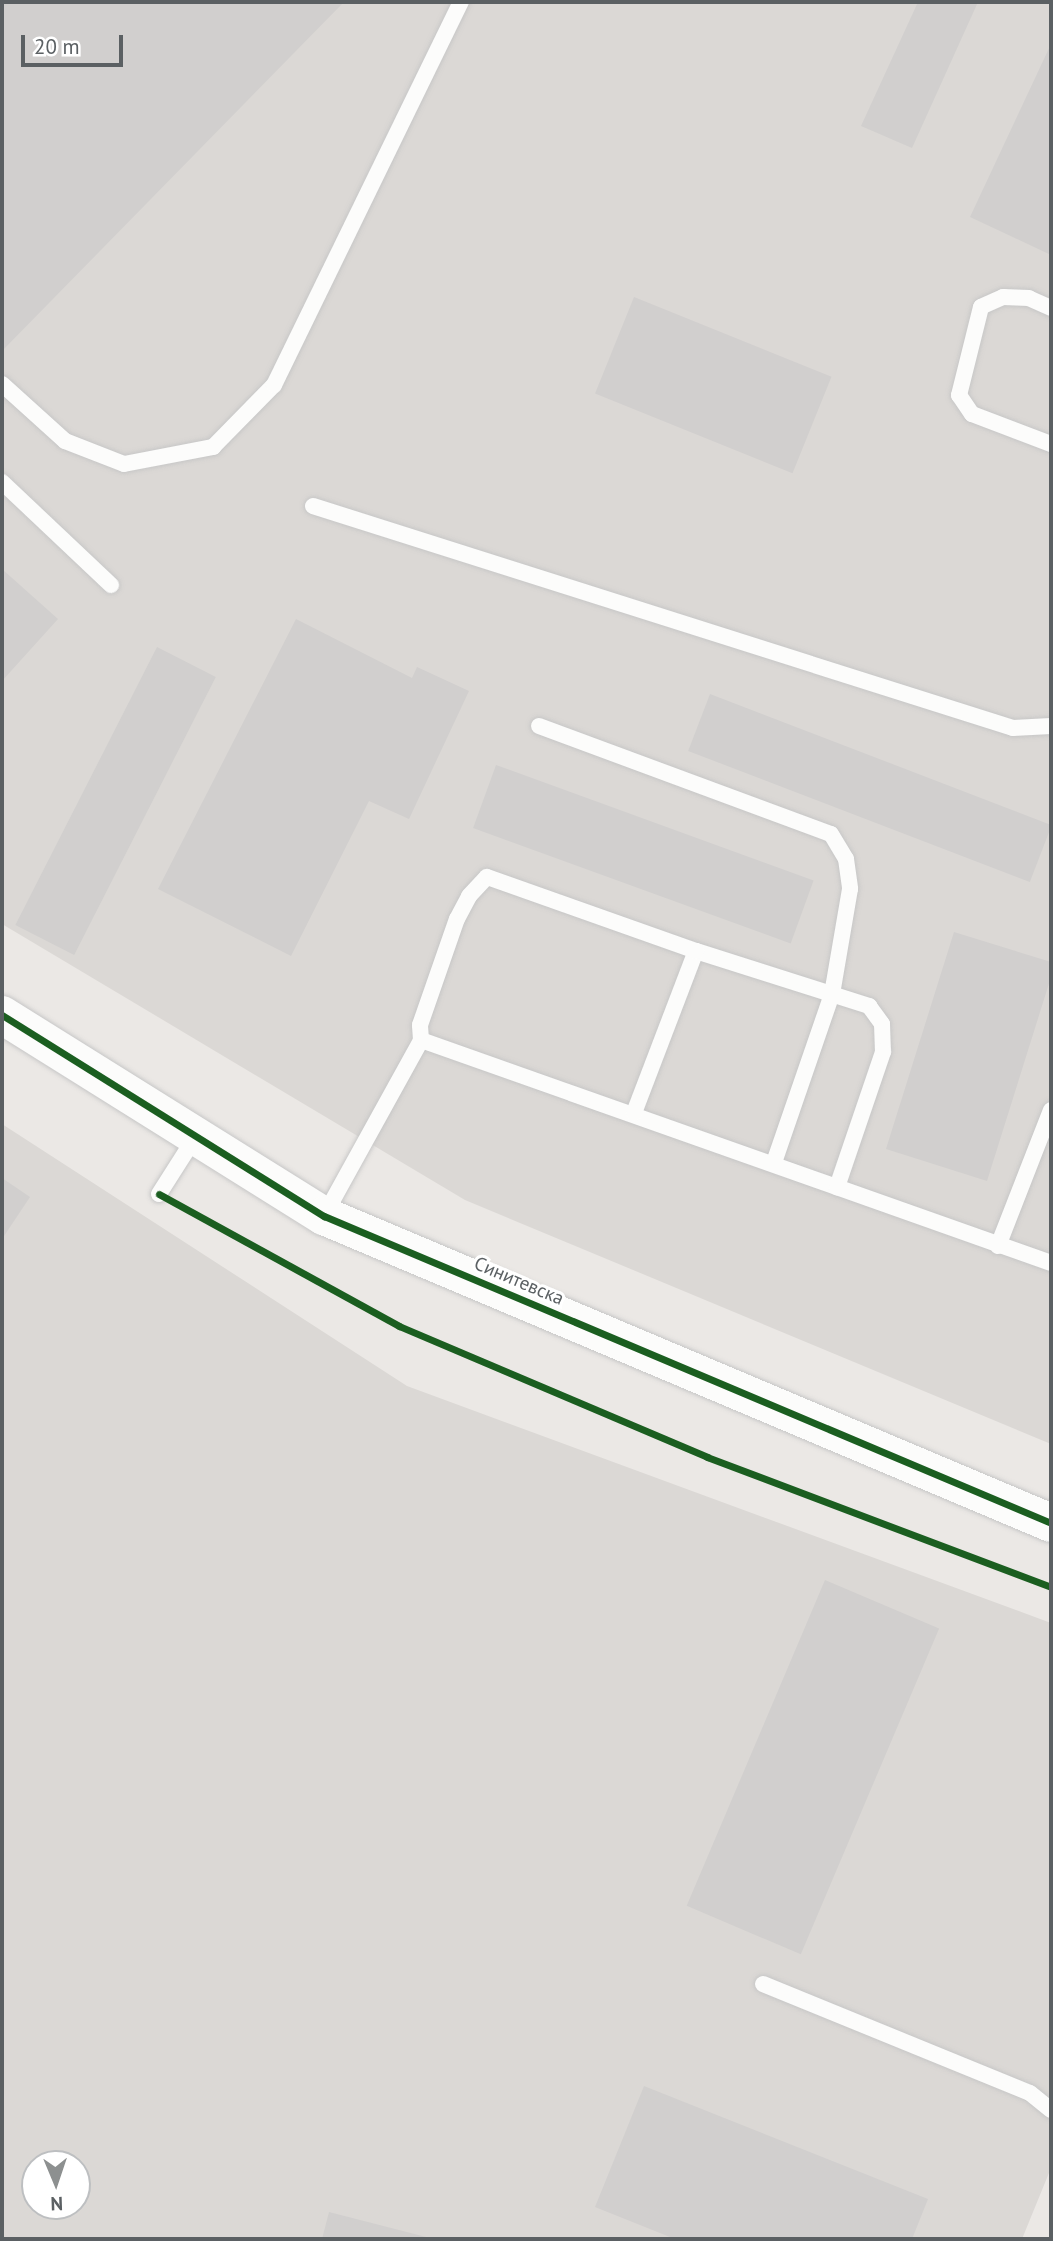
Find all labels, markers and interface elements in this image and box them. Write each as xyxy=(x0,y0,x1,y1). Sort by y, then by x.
scale bar xyxy=(24,21,126,65)
text: 20 m xyxy=(34,33,80,60)
street label: Синитевска xyxy=(471,1252,567,1310)
north arrow xyxy=(21,2150,91,2220)
text: N xyxy=(50,2192,63,2216)

